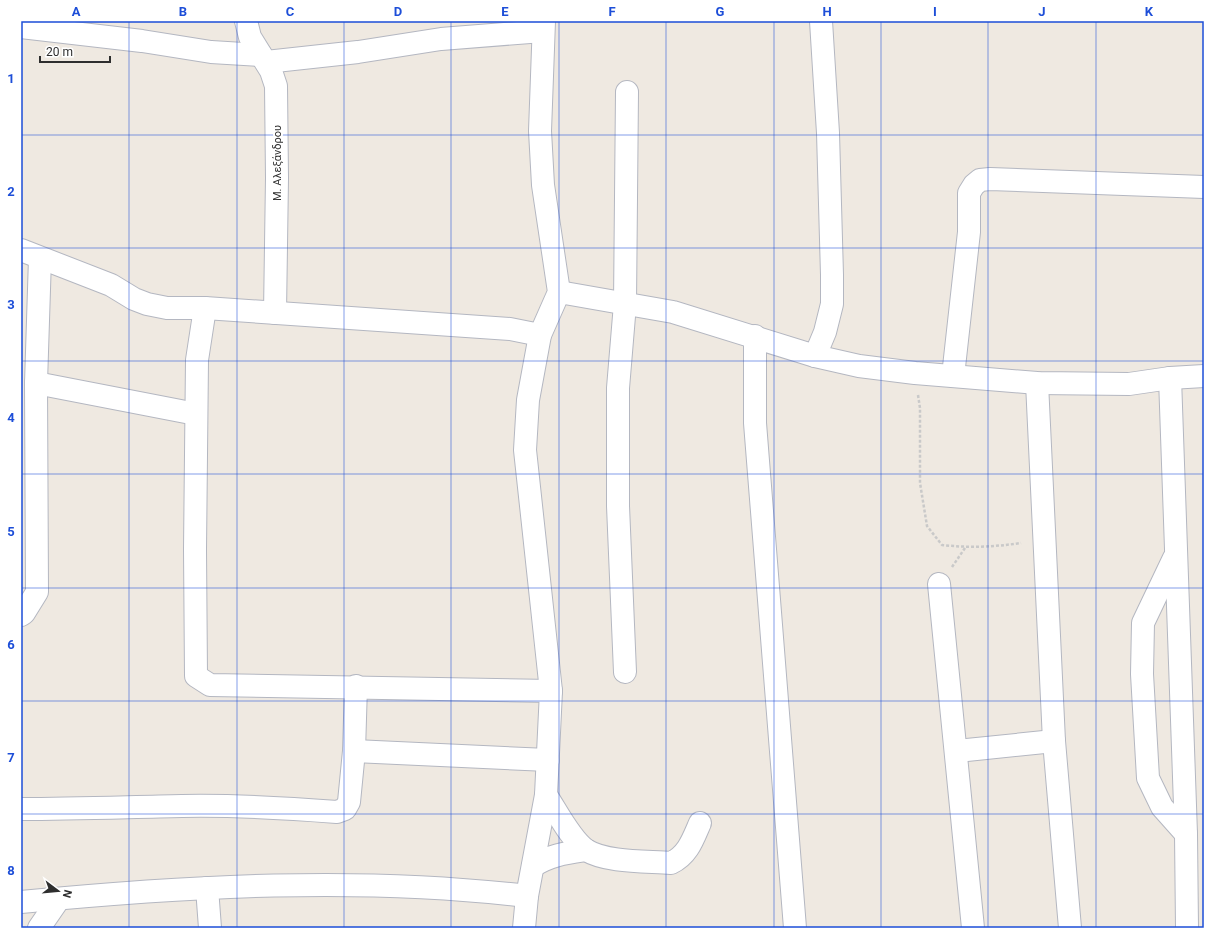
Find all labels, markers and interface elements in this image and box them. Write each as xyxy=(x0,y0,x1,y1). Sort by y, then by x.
text: A xyxy=(72,4,81,19)
text: B xyxy=(179,4,187,19)
text: C xyxy=(286,4,295,19)
text: D xyxy=(394,4,402,19)
text: E xyxy=(501,4,509,19)
text: F xyxy=(608,4,616,19)
text: G xyxy=(716,4,725,19)
text: H xyxy=(822,4,832,19)
text: I xyxy=(933,4,937,19)
text: J xyxy=(1038,4,1046,19)
text: K xyxy=(1145,4,1154,19)
scale bar xyxy=(40,38,110,64)
text: 20 m xyxy=(46,45,73,59)
text: 1 xyxy=(7,71,15,86)
street label: Μ. Αλεξάνδρου xyxy=(271,125,284,201)
text: 2 xyxy=(7,184,15,199)
text: 3 xyxy=(7,297,15,312)
text: 4 xyxy=(7,410,15,425)
text: 5 xyxy=(7,524,15,539)
text: 6 xyxy=(7,637,15,652)
text: 7 xyxy=(7,750,15,765)
text: 8 xyxy=(7,863,15,878)
north arrow xyxy=(38,871,78,911)
text: N xyxy=(60,888,74,899)

